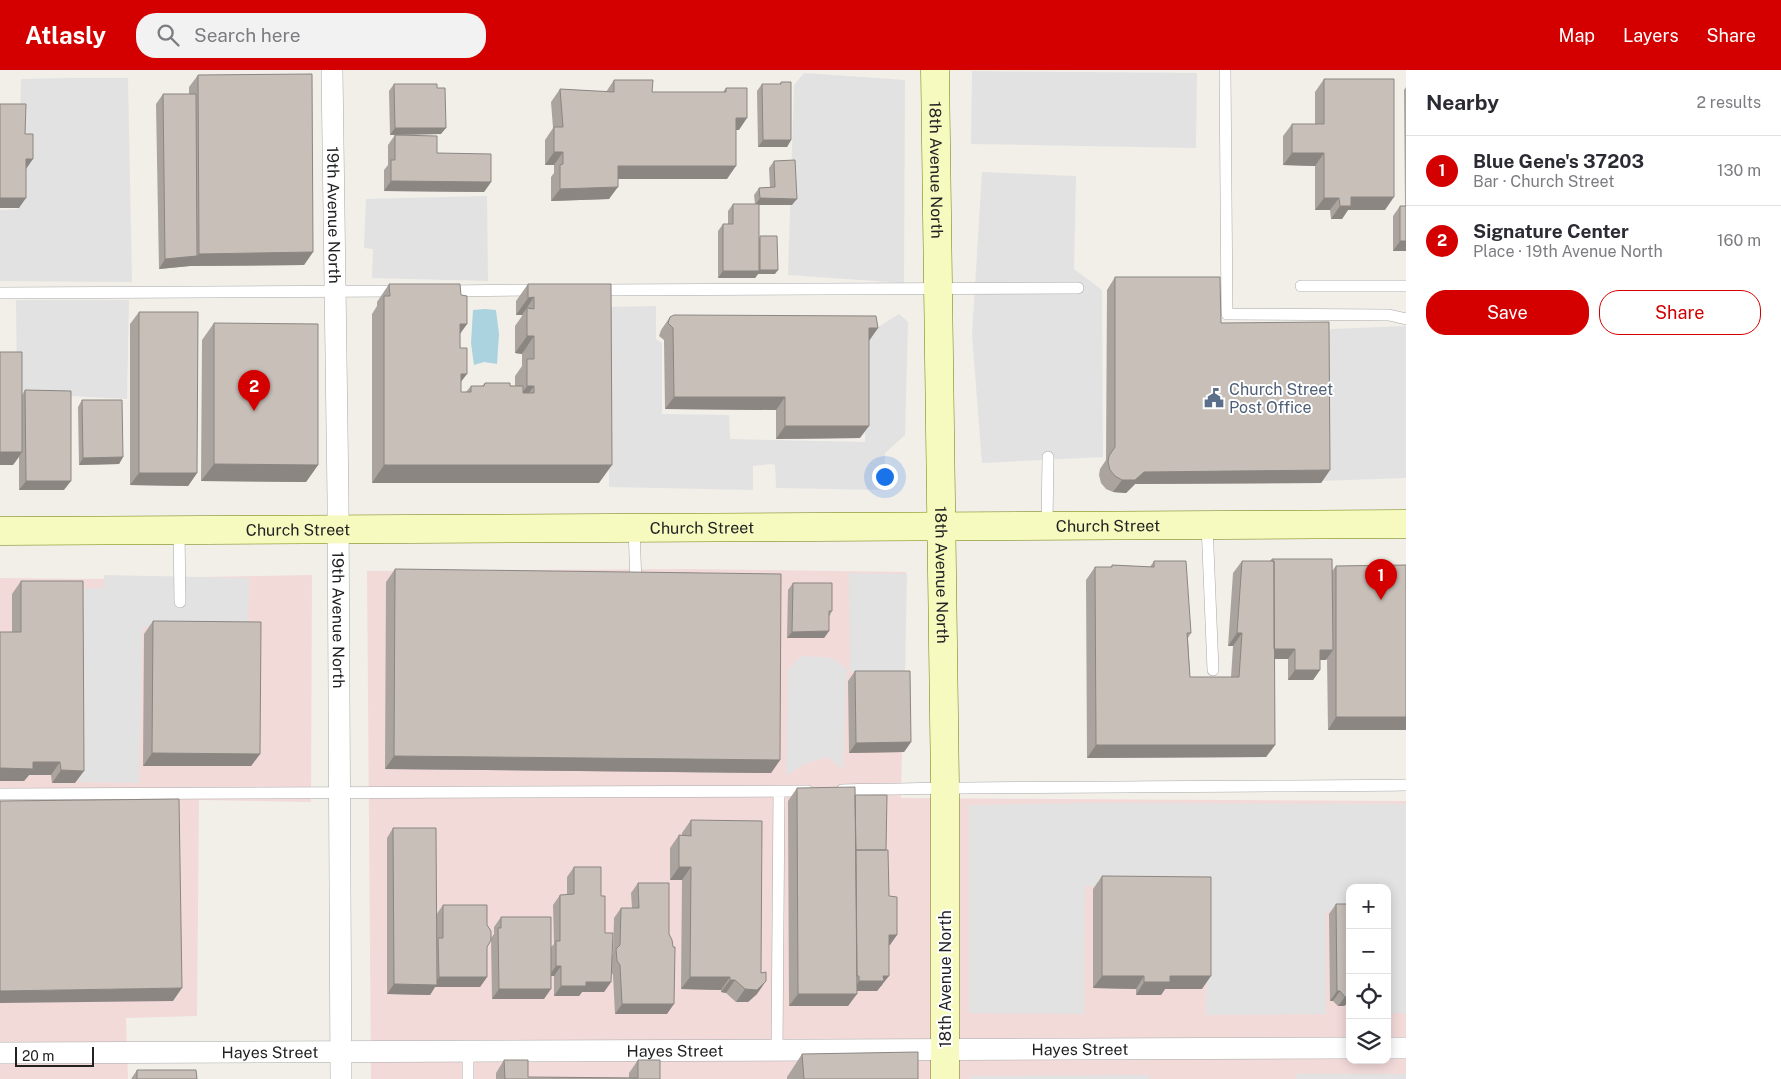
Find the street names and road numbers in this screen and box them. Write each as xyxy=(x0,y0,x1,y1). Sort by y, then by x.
street label: 18th Avenue North xyxy=(925,101,946,239)
street label: 19th Avenue North xyxy=(323,146,344,284)
street label: 18th Avenue North xyxy=(931,506,952,644)
street label: Church Street xyxy=(1056,516,1160,536)
street label: Church Street xyxy=(650,518,754,538)
street label: Church Street xyxy=(246,520,350,540)
street label: 19th Avenue North xyxy=(328,551,348,689)
street label: 18th Avenue North xyxy=(936,910,955,1048)
street label: Hayes Street xyxy=(1031,1040,1129,1059)
street label: Hayes Street xyxy=(626,1041,724,1061)
street label: Hayes Street xyxy=(221,1043,319,1062)

